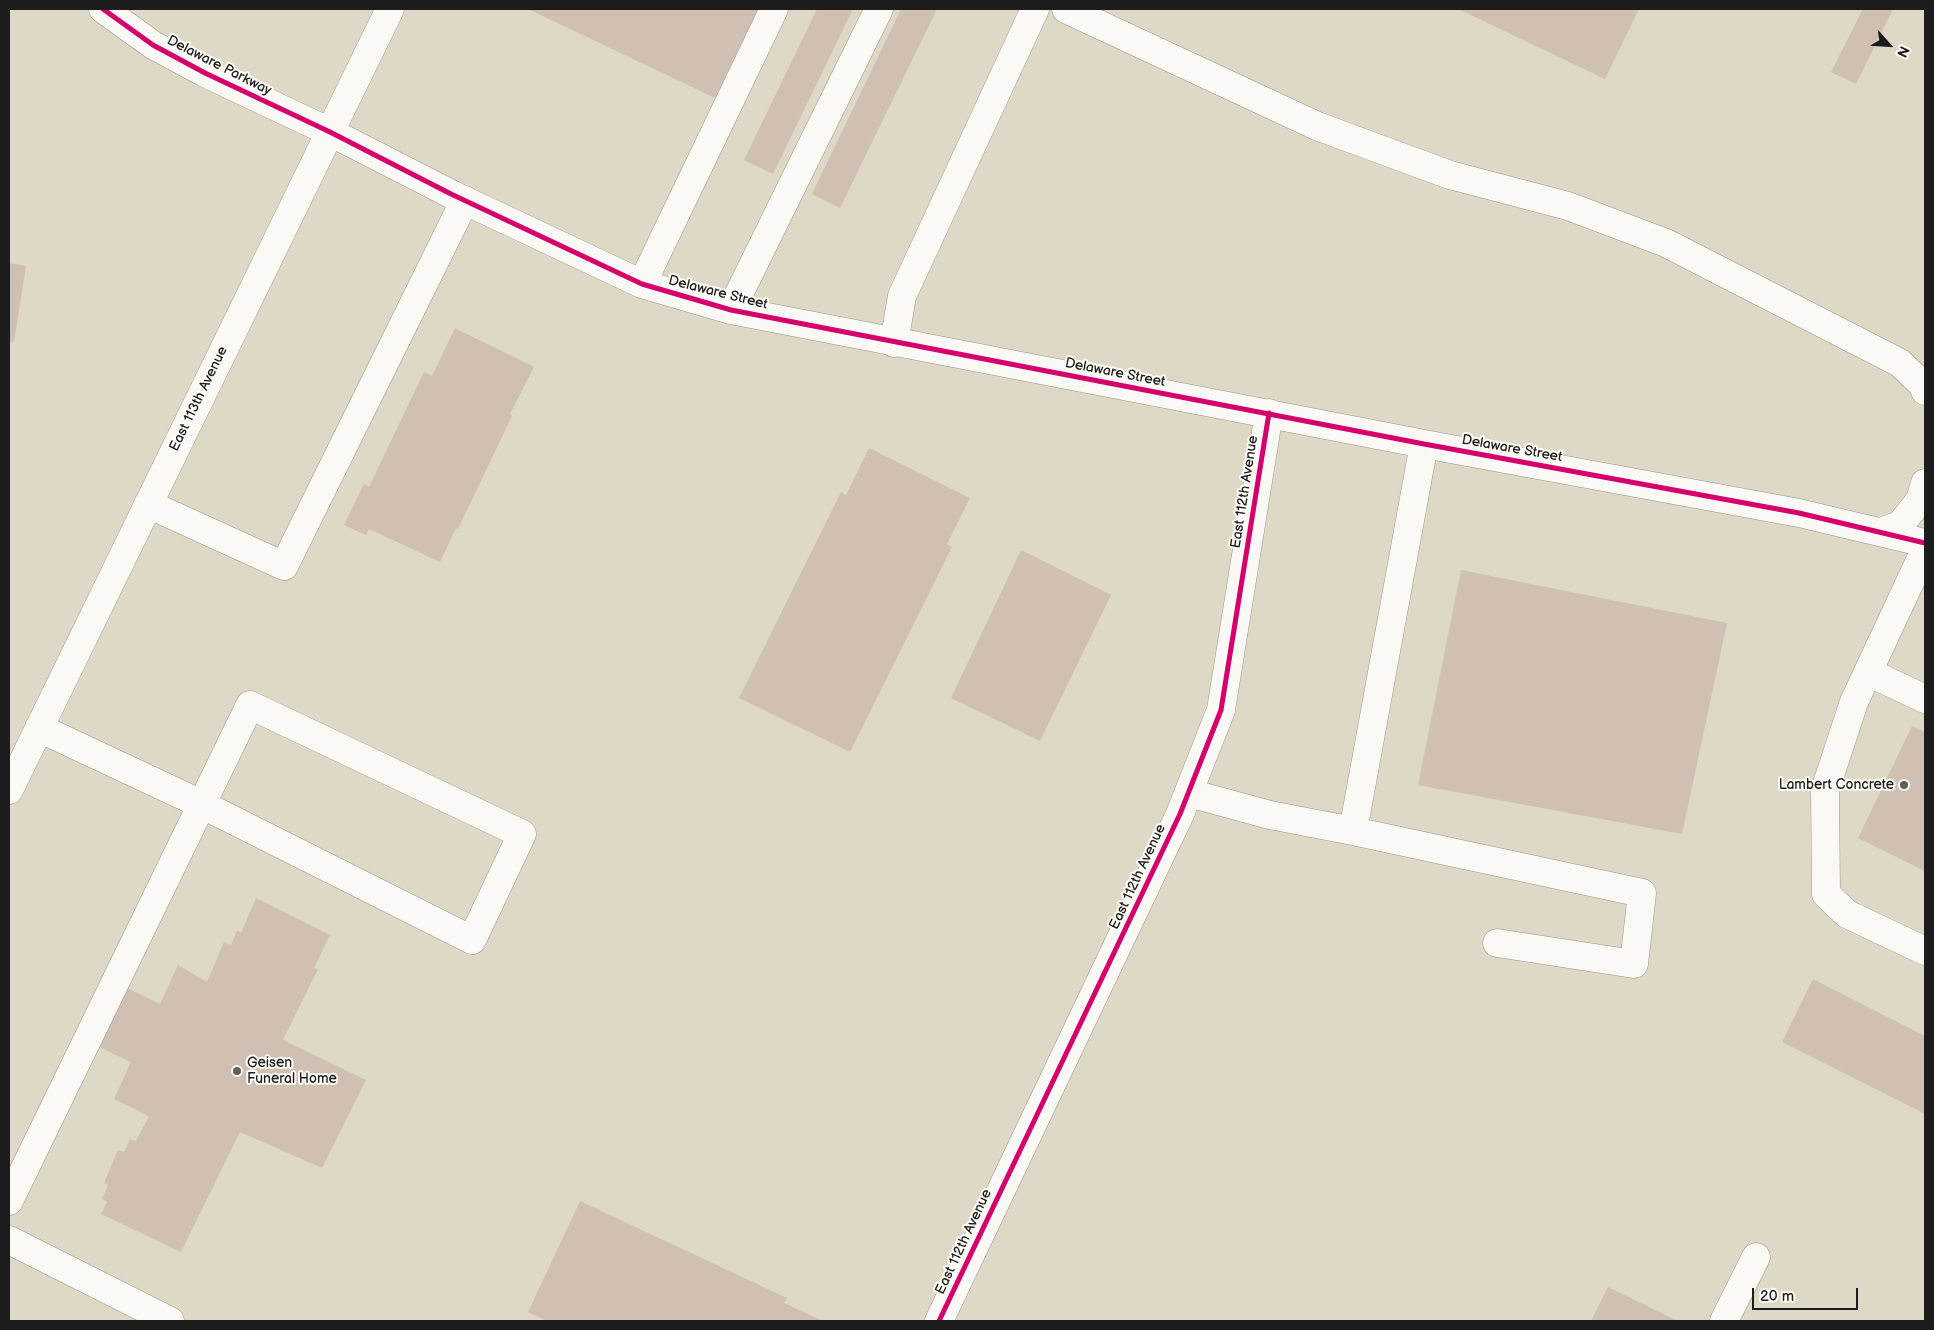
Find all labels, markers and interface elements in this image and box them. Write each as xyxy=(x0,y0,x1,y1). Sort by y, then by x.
north arrow xyxy=(1864,20,1914,70)
street label: Delaware Parkway xyxy=(164,32,274,100)
text: N xyxy=(1893,43,1913,60)
street label: Delaware Street xyxy=(667,273,769,313)
street label: East 113th Avenue xyxy=(166,344,232,454)
street label: Delaware Street xyxy=(1063,355,1167,391)
street label: Delaware Street xyxy=(1460,432,1564,466)
street label: East 112th Avenue xyxy=(1228,434,1262,550)
place label: Lambert Concrete xyxy=(1779,777,1894,793)
marker: Lambert Concrete xyxy=(1898,779,1910,791)
street label: East 112th Avenue xyxy=(1106,822,1170,932)
place label: Geisen Funeral Home xyxy=(247,1055,337,1088)
marker: Geisen Funeral Home xyxy=(231,1065,243,1077)
street label: East 112th Avenue xyxy=(932,1187,996,1297)
scale bar xyxy=(1754,1278,1860,1310)
text: 20 m xyxy=(1760,1287,1794,1306)

